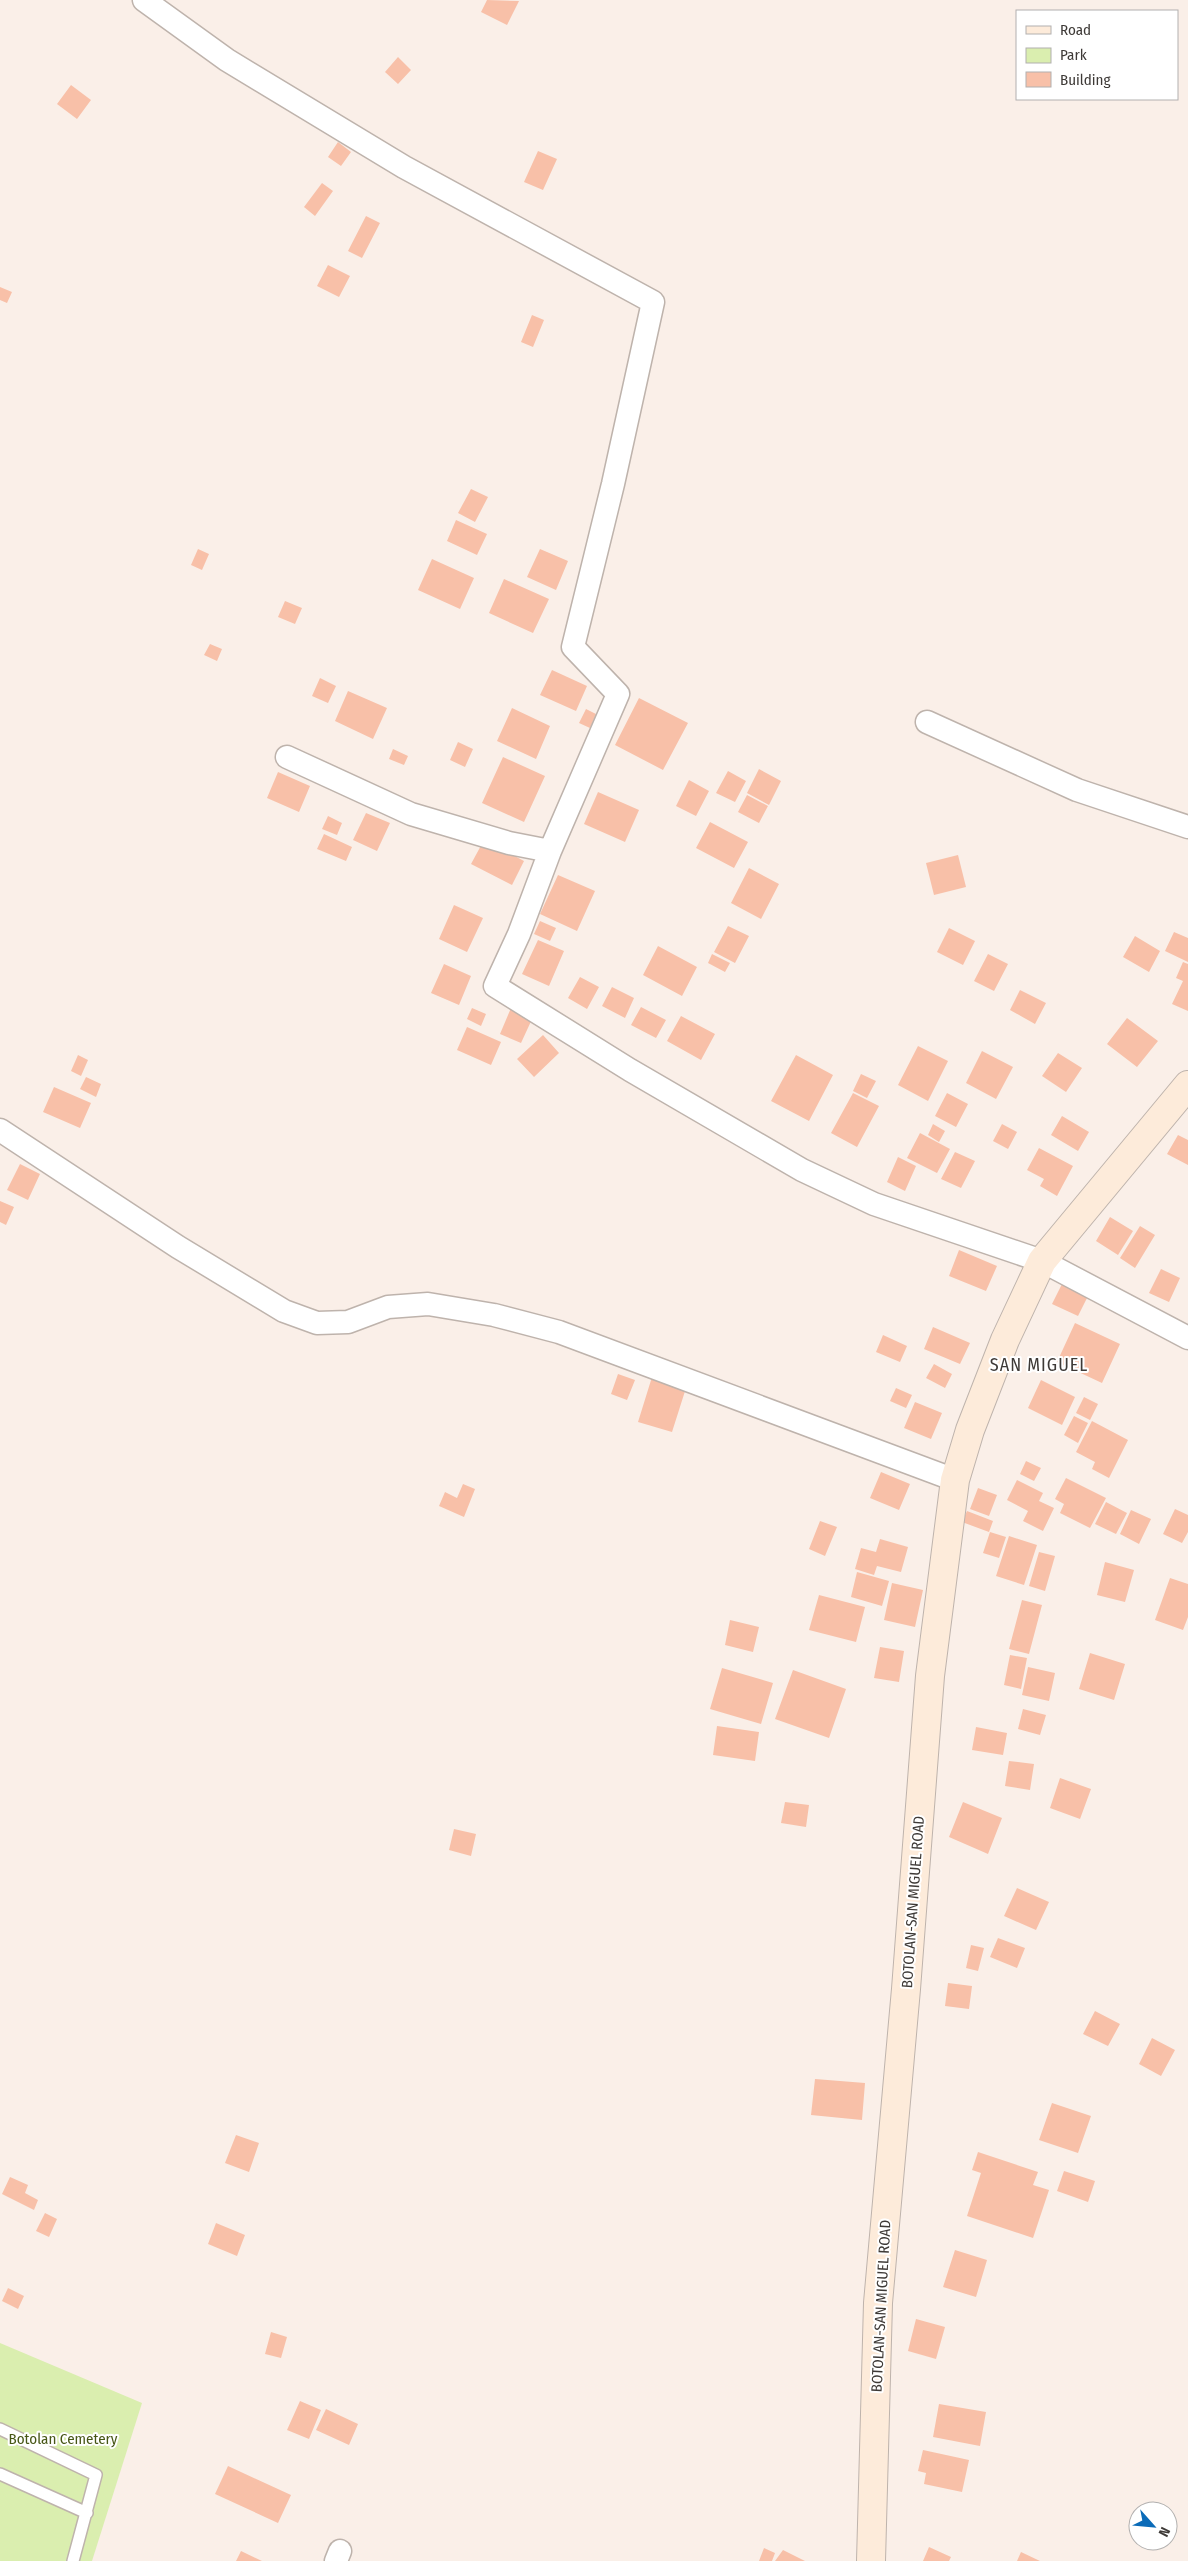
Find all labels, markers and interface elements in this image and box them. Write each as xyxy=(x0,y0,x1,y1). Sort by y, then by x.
legend xyxy=(1016,10,1178,100)
text: Road xyxy=(1060,21,1091,39)
text: Park xyxy=(1060,46,1087,64)
text: Building xyxy=(1060,71,1111,89)
district label: SAN MIGUEL xyxy=(990,1354,1088,1376)
street label: BOTOLAN-SAN MIGUEL ROAD xyxy=(898,1815,928,1989)
street label: BOTOLAN-SAN MIGUEL ROAD xyxy=(867,2219,895,2393)
park label: Botolan Cemetery xyxy=(8,2430,118,2448)
north arrow xyxy=(1128,2501,1178,2551)
text: N xyxy=(1155,2524,1174,2539)

